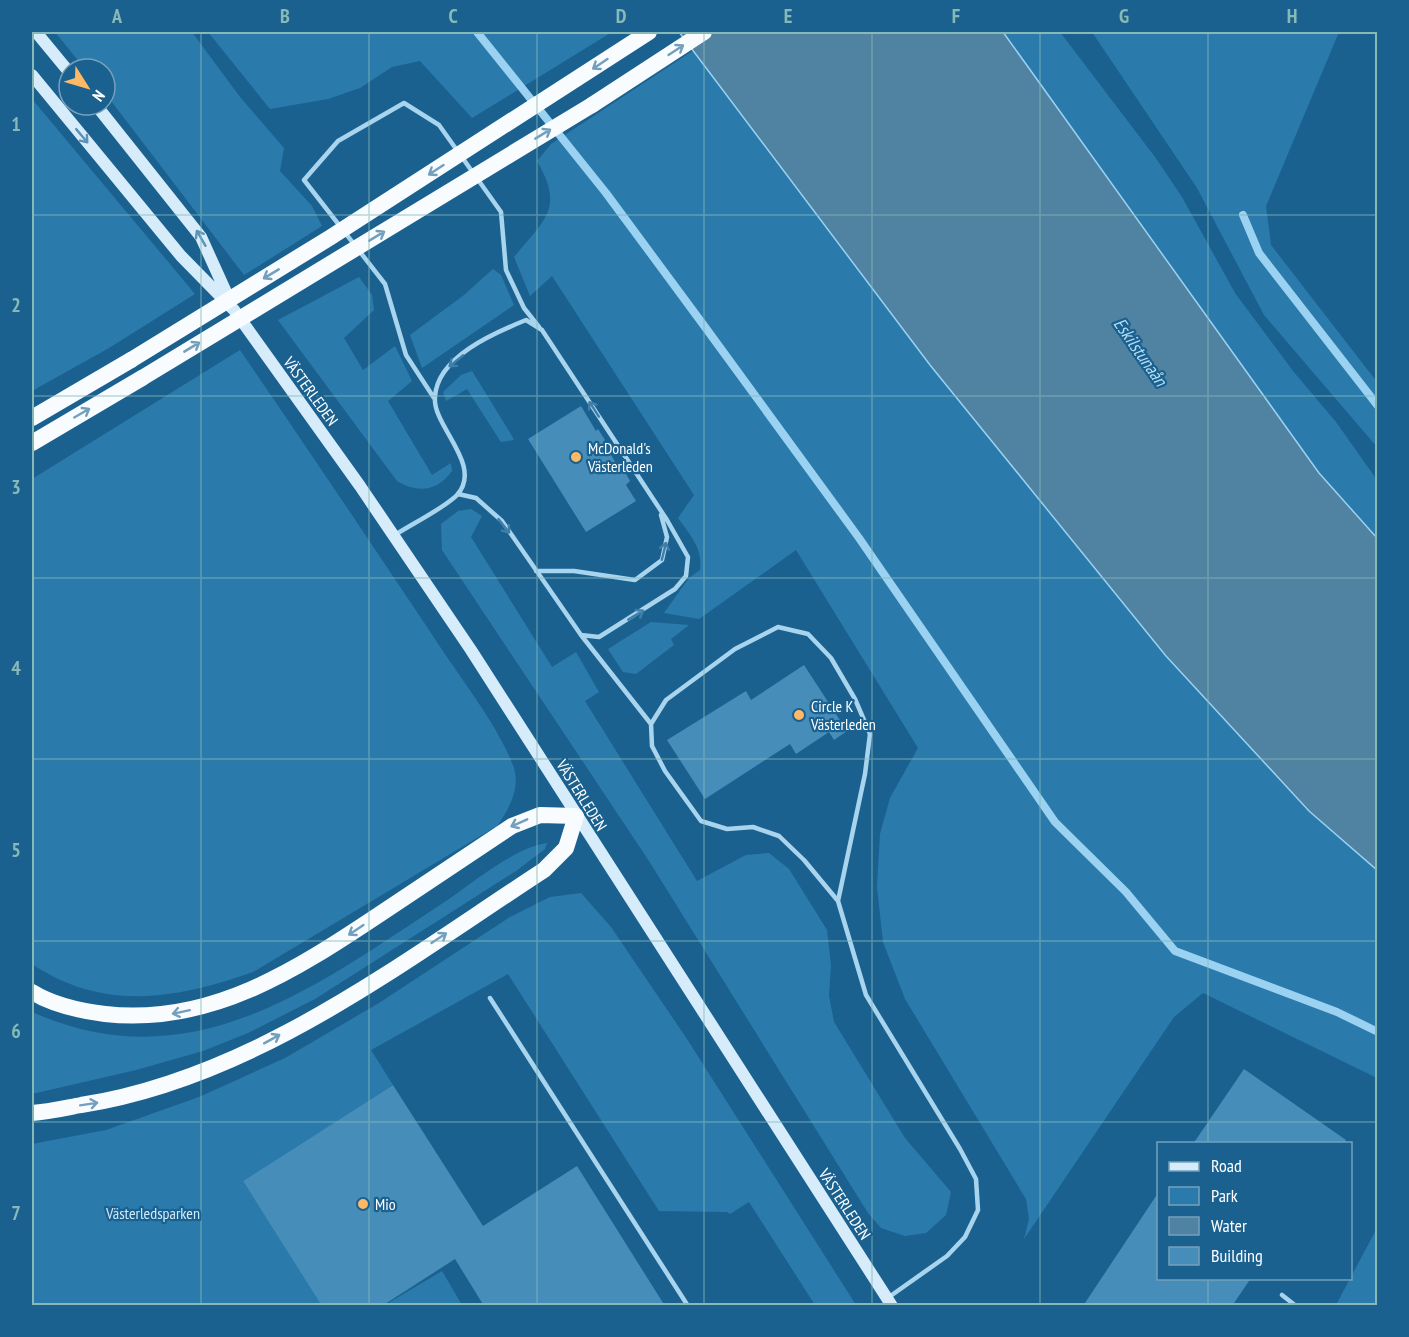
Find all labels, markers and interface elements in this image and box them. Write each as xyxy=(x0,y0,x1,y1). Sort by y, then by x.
text: A xyxy=(111,3,123,29)
text: B xyxy=(280,3,290,29)
text: C xyxy=(448,3,458,29)
text: D xyxy=(616,3,627,29)
text: E xyxy=(784,3,792,29)
text: F xyxy=(952,3,960,29)
text: G xyxy=(1119,3,1129,29)
text: H xyxy=(1287,3,1297,29)
one-way arrow xyxy=(668,44,684,56)
north arrow xyxy=(57,57,117,117)
one-way arrow xyxy=(592,58,609,70)
text: N xyxy=(88,87,110,105)
text: 1 xyxy=(11,111,21,137)
one-way arrow xyxy=(75,128,89,143)
one-way arrow xyxy=(534,128,551,140)
one-way arrow xyxy=(428,164,445,176)
one-way arrow xyxy=(368,229,385,241)
one-way arrow xyxy=(194,230,206,247)
one-way arrow xyxy=(263,268,280,280)
text: 2 xyxy=(11,292,21,318)
water label: Eskilstunaån xyxy=(1109,313,1173,391)
one-way arrow xyxy=(183,341,200,353)
street label: VÄSTERLEDEN xyxy=(279,352,343,429)
one-way arrow xyxy=(448,354,464,367)
one-way arrow xyxy=(588,402,600,418)
one-way arrow xyxy=(73,407,90,419)
place label: McDonald's Västerleden xyxy=(587,438,653,476)
marker: McDonald's Västerleden xyxy=(569,450,583,464)
text: 3 xyxy=(11,474,21,500)
one-way arrow xyxy=(498,517,511,533)
one-way arrow xyxy=(658,542,670,561)
one-way arrow xyxy=(627,609,644,621)
text: 4 xyxy=(11,655,21,681)
place label: Circle K Västerleden xyxy=(810,696,876,734)
marker: Circle K Västerleden xyxy=(792,708,806,722)
street label: VÄSTERLEDEN xyxy=(552,755,612,834)
one-way arrow xyxy=(510,819,528,830)
text: 5 xyxy=(11,837,21,863)
one-way arrow xyxy=(348,924,365,936)
one-way arrow xyxy=(430,932,447,944)
one-way arrow xyxy=(171,1007,191,1018)
text: 6 xyxy=(11,1018,21,1044)
one-way arrow xyxy=(263,1033,280,1045)
one-way arrow xyxy=(79,1098,99,1109)
legend xyxy=(1157,1142,1352,1280)
text: Road xyxy=(1211,1154,1242,1177)
street label: VÄSTERLEDEN xyxy=(814,1164,875,1243)
text: Park xyxy=(1211,1184,1238,1207)
place label: Mio xyxy=(375,1194,396,1214)
marker: Mio xyxy=(356,1197,370,1211)
text: 7 xyxy=(11,1200,21,1226)
park label: Västerledsparken xyxy=(105,1203,200,1223)
text: Water xyxy=(1211,1214,1247,1237)
text: Building xyxy=(1211,1244,1263,1267)

